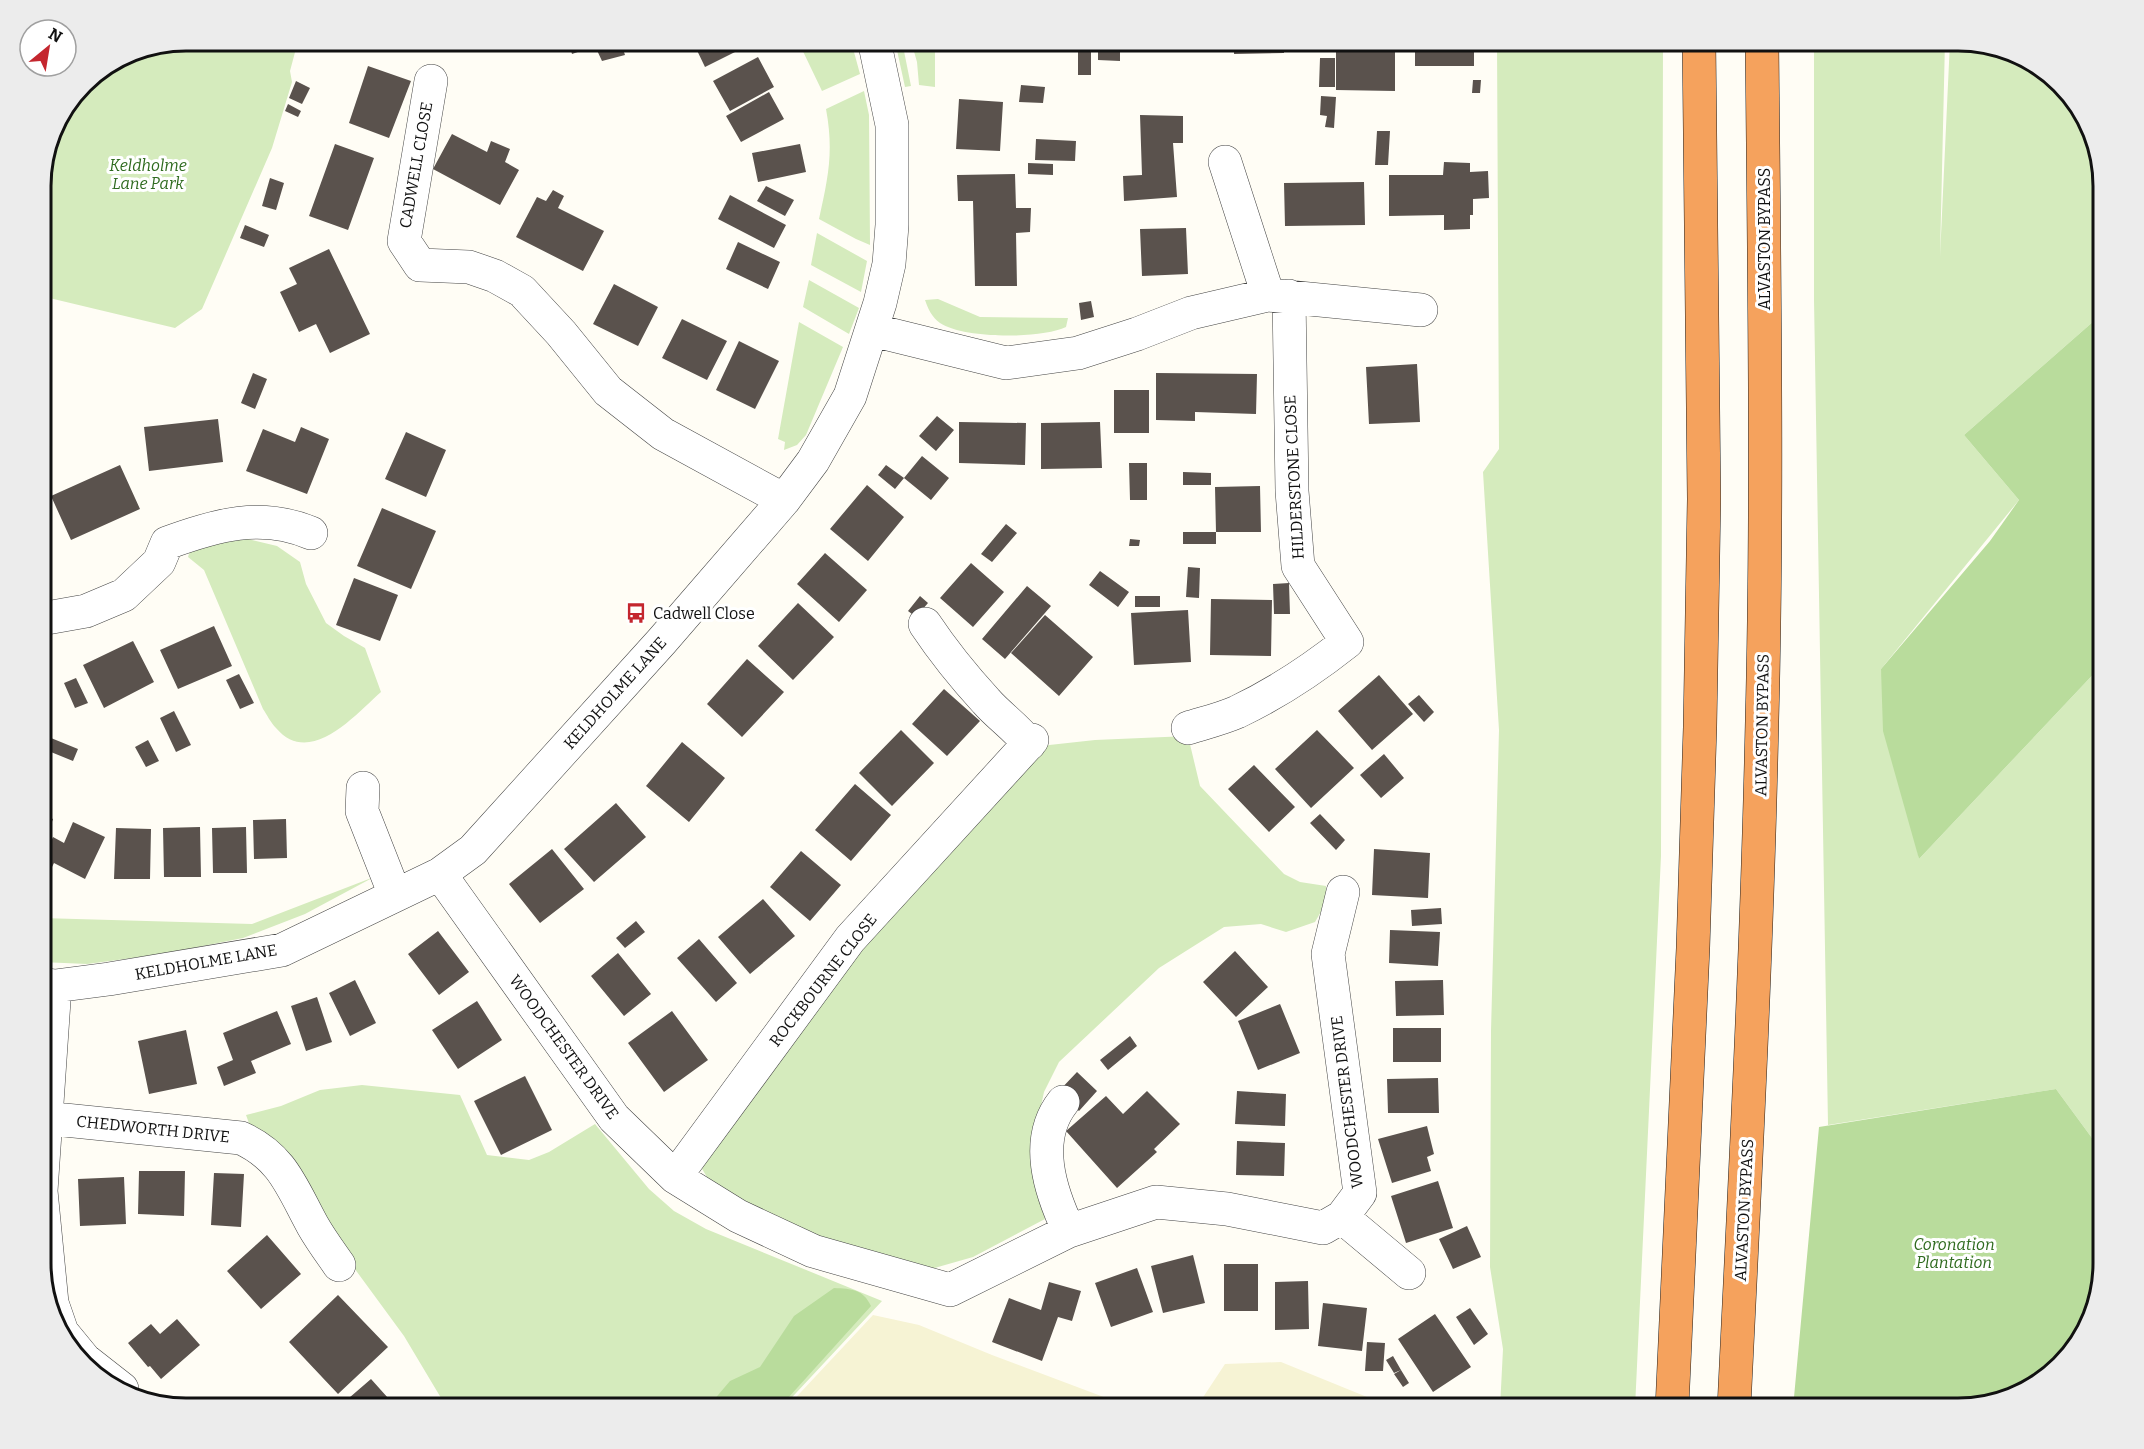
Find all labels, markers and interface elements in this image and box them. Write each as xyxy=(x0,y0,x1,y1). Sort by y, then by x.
north arrow xyxy=(18,18,78,78)
text: N xyxy=(45,24,65,47)
street label: CADWELL CLOSE xyxy=(396,100,436,230)
park label: Keldholme Lane Park xyxy=(109,156,187,193)
street label: ALVASTON BYPASS xyxy=(1755,168,1774,310)
street label: HILDERSTONE CLOSE xyxy=(1280,394,1308,560)
bus stop icon: Cadwell Close xyxy=(624,601,648,625)
place label: Cadwell Close xyxy=(653,604,755,623)
street label: KELDHOLME LANE xyxy=(560,633,670,753)
street label: ALVASTON BYPASS xyxy=(1751,654,1773,796)
street label: ROCKBOURNE CLOSE xyxy=(765,910,881,1050)
street label: KELDHOLME LANE xyxy=(133,940,279,984)
street label: WOODCHESTER DRIVE xyxy=(505,971,623,1123)
street label: WOODCHESTER DRIVE xyxy=(1327,1015,1367,1189)
street label: CHEDWORTH DRIVE xyxy=(75,1111,231,1147)
street label: ALVASTON BYPASS xyxy=(1731,1138,1757,1282)
park label: Coronation Plantation xyxy=(1913,1235,1995,1272)

